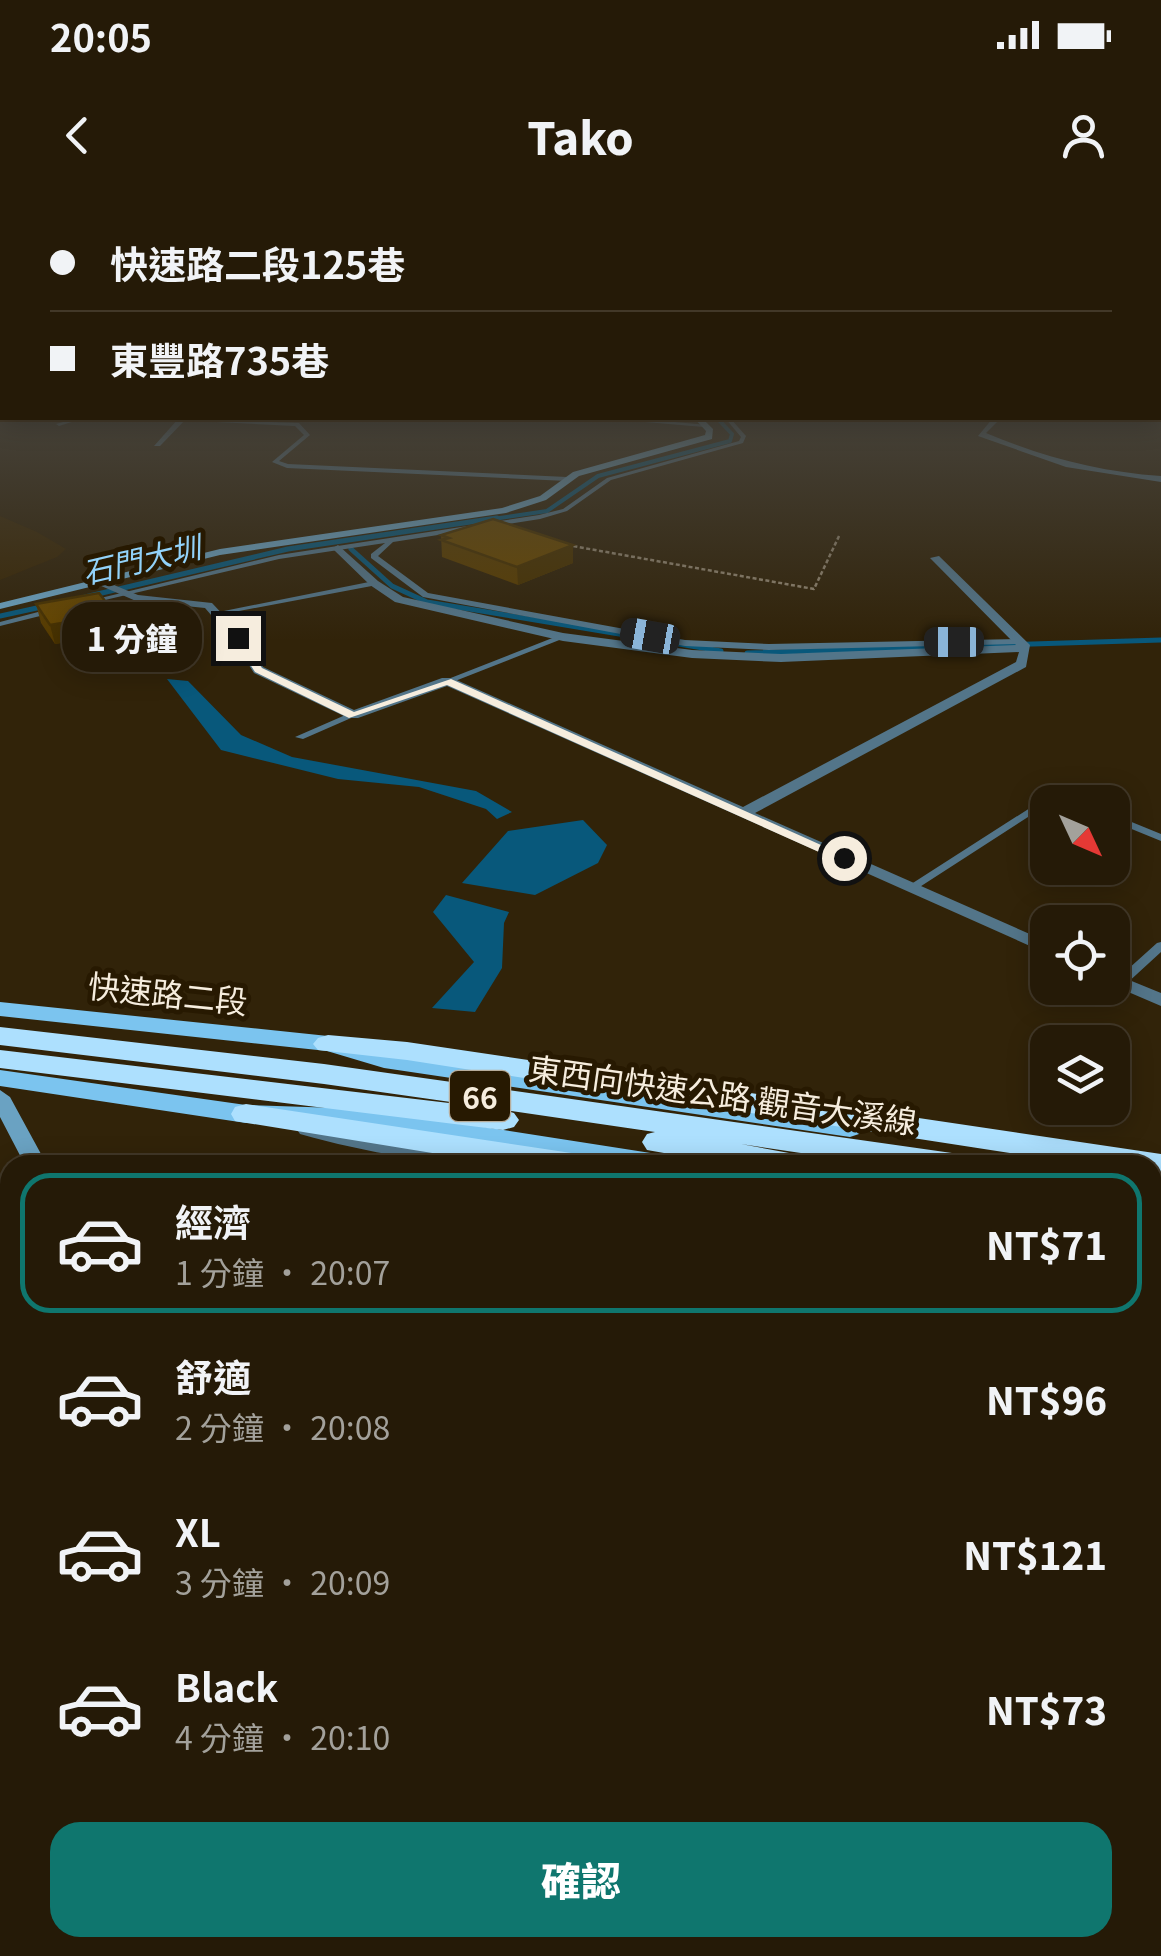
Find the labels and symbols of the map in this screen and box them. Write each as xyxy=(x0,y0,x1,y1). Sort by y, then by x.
water label: 石門大圳 xyxy=(78,522,208,593)
callout: 1 分鐘 xyxy=(63,603,203,673)
route end xyxy=(216,616,261,661)
car xyxy=(618,616,682,656)
car xyxy=(924,627,984,657)
north arrow xyxy=(1030,785,1130,885)
route start xyxy=(822,836,867,881)
street label: 快速路二段 xyxy=(86,961,250,1023)
street label: 東西向快速公路 觀音大溪線 xyxy=(526,1043,920,1143)
road number: 66 xyxy=(450,1071,510,1121)

